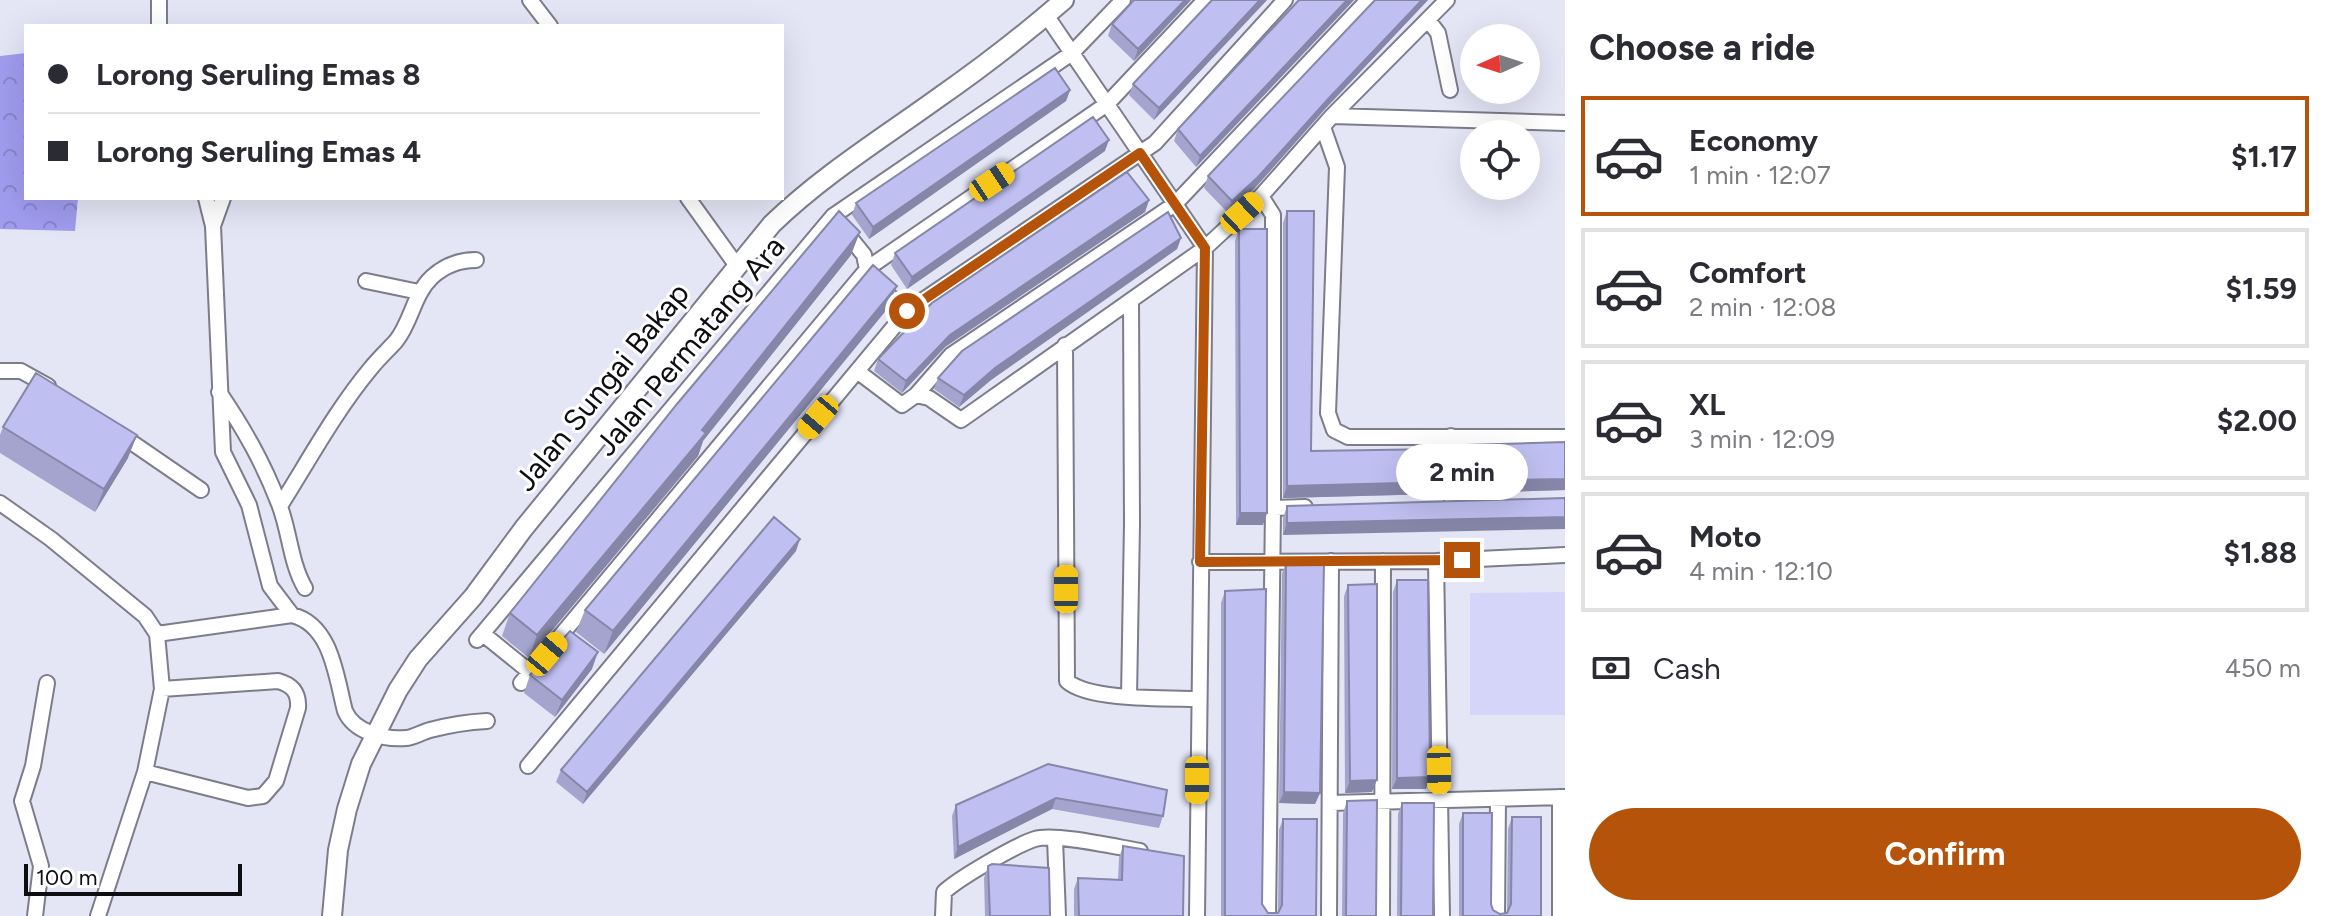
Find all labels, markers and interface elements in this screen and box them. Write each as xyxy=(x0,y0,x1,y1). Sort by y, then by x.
north arrow xyxy=(1460,24,1540,104)
map controls xyxy=(1460,24,1540,200)
text: Choose a ride xyxy=(1589,26,1815,69)
text: Lorong Seruling Emas 8 xyxy=(96,56,421,93)
button: locate xyxy=(1460,120,1540,200)
icon: car xyxy=(1593,120,1665,192)
text: Economy xyxy=(1689,122,1818,159)
text: Lorong Seruling Emas 4 xyxy=(96,133,421,170)
text: $1.17 xyxy=(2231,138,2297,175)
car xyxy=(965,159,1019,205)
text: 1 min · 12:07 xyxy=(1689,159,1831,191)
car xyxy=(1216,188,1268,238)
street label: Jalan Permatang Ara xyxy=(587,228,792,463)
icon: car xyxy=(1593,252,1665,324)
text: Comfort xyxy=(1689,254,1807,291)
text: $1.59 xyxy=(2225,270,2297,307)
street label: Jalan Sungai Bakap xyxy=(506,275,697,498)
text: 2 min · 12:08 xyxy=(1689,291,1837,323)
route start xyxy=(889,293,925,329)
icon: car xyxy=(1593,384,1665,456)
text: XL xyxy=(1689,386,1725,423)
car xyxy=(793,391,843,443)
text: $2.00 xyxy=(2217,402,2297,439)
text: 3 min · 12:09 xyxy=(1689,423,1835,455)
callout: 2 min xyxy=(1396,444,1528,500)
text: 2 min xyxy=(1429,456,1495,488)
icon: car xyxy=(1593,516,1665,588)
text: Moto xyxy=(1689,518,1761,555)
text: $1.88 xyxy=(2224,534,2297,571)
route end xyxy=(1444,542,1480,578)
text: 4 min · 12:10 xyxy=(1689,555,1833,587)
car xyxy=(1054,565,1078,613)
car xyxy=(522,628,572,680)
icon: cash xyxy=(1589,646,1633,690)
text: Cash xyxy=(1653,650,1721,687)
text: 450 m xyxy=(2225,652,2301,684)
car xyxy=(1427,746,1451,794)
car xyxy=(1185,756,1209,804)
button: Confirm xyxy=(1589,808,2301,900)
scale bar xyxy=(24,860,242,896)
text: 100 m xyxy=(36,864,97,891)

